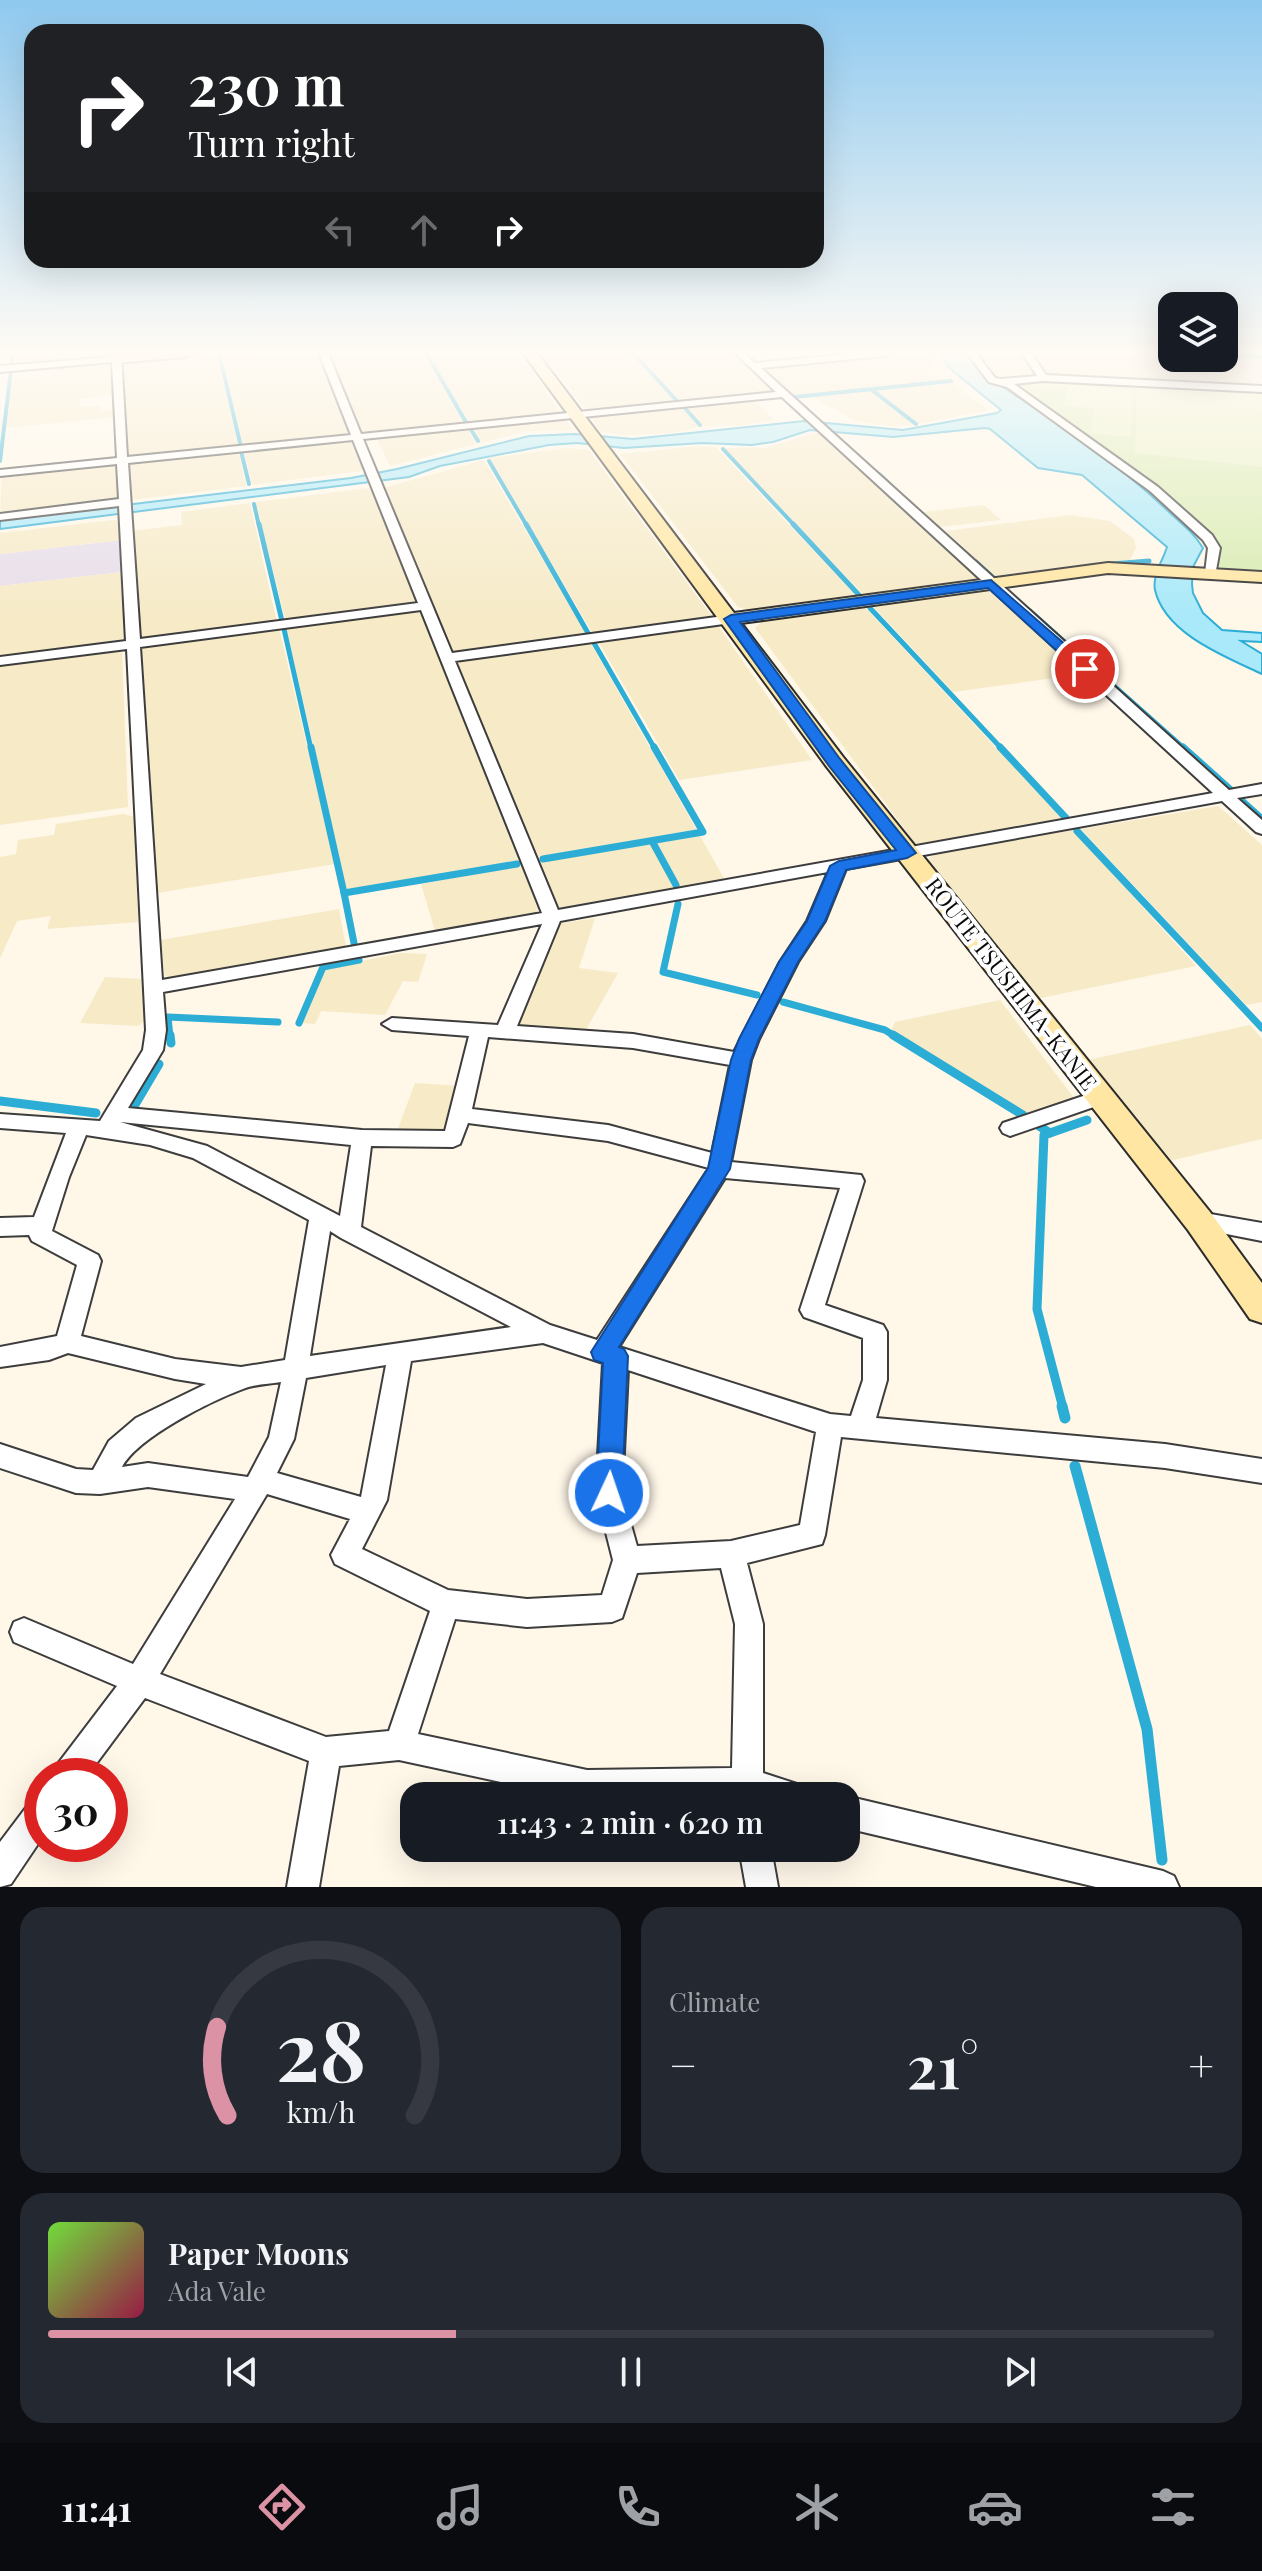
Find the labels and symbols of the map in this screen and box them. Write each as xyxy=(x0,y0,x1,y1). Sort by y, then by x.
pin xyxy=(1051,635,1119,703)
street label: ROUTE TSUSHIMA-KANIE xyxy=(919,871,1104,1096)
position arrow xyxy=(567,1451,651,1535)
speed limit sign: 30 xyxy=(24,1758,128,1862)

